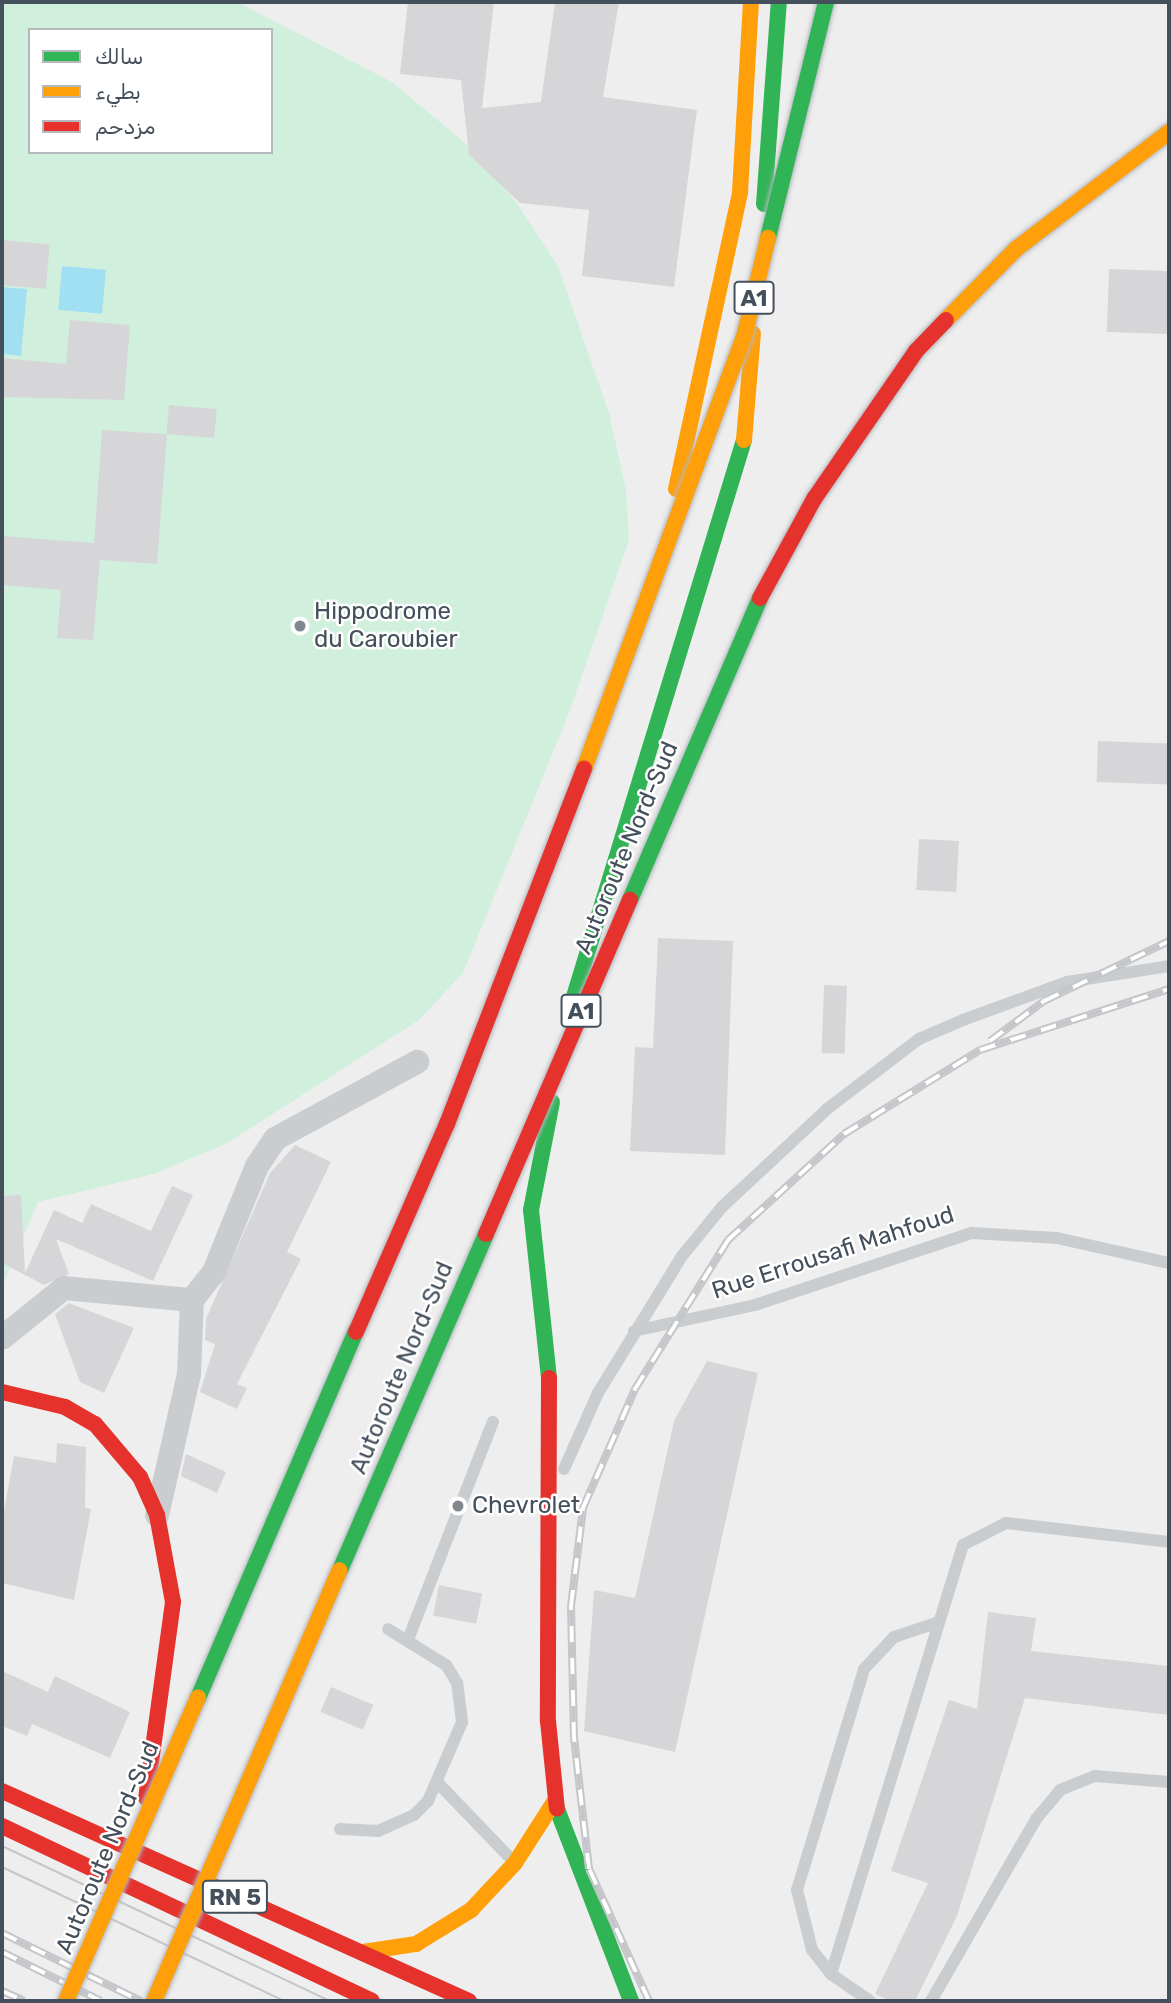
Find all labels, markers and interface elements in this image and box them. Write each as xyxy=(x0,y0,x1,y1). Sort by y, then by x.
legend xyxy=(28,28,273,154)
text: سالك xyxy=(95,44,143,69)
text: بطيء xyxy=(95,79,141,104)
text: مزدحم xyxy=(95,114,155,139)
road number: A1 xyxy=(733,278,775,318)
place label: Hippodrome du Caroubier xyxy=(314,598,458,654)
marker: Hippodrome du Caroubier xyxy=(292,618,308,634)
street label: Autoroute Nord-Sud xyxy=(569,738,685,958)
road number: A1 xyxy=(560,992,602,1030)
street label: Rue Errousafi Mahfoud xyxy=(708,1200,958,1306)
street label: Autoroute Nord-Sud xyxy=(344,1258,460,1478)
place label: Chevrolet xyxy=(472,1492,580,1520)
marker: Chevrolet xyxy=(450,1498,466,1514)
street label: Autoroute Nord-Sud xyxy=(50,1738,166,1958)
road number: RN 5 xyxy=(202,1878,268,1916)

